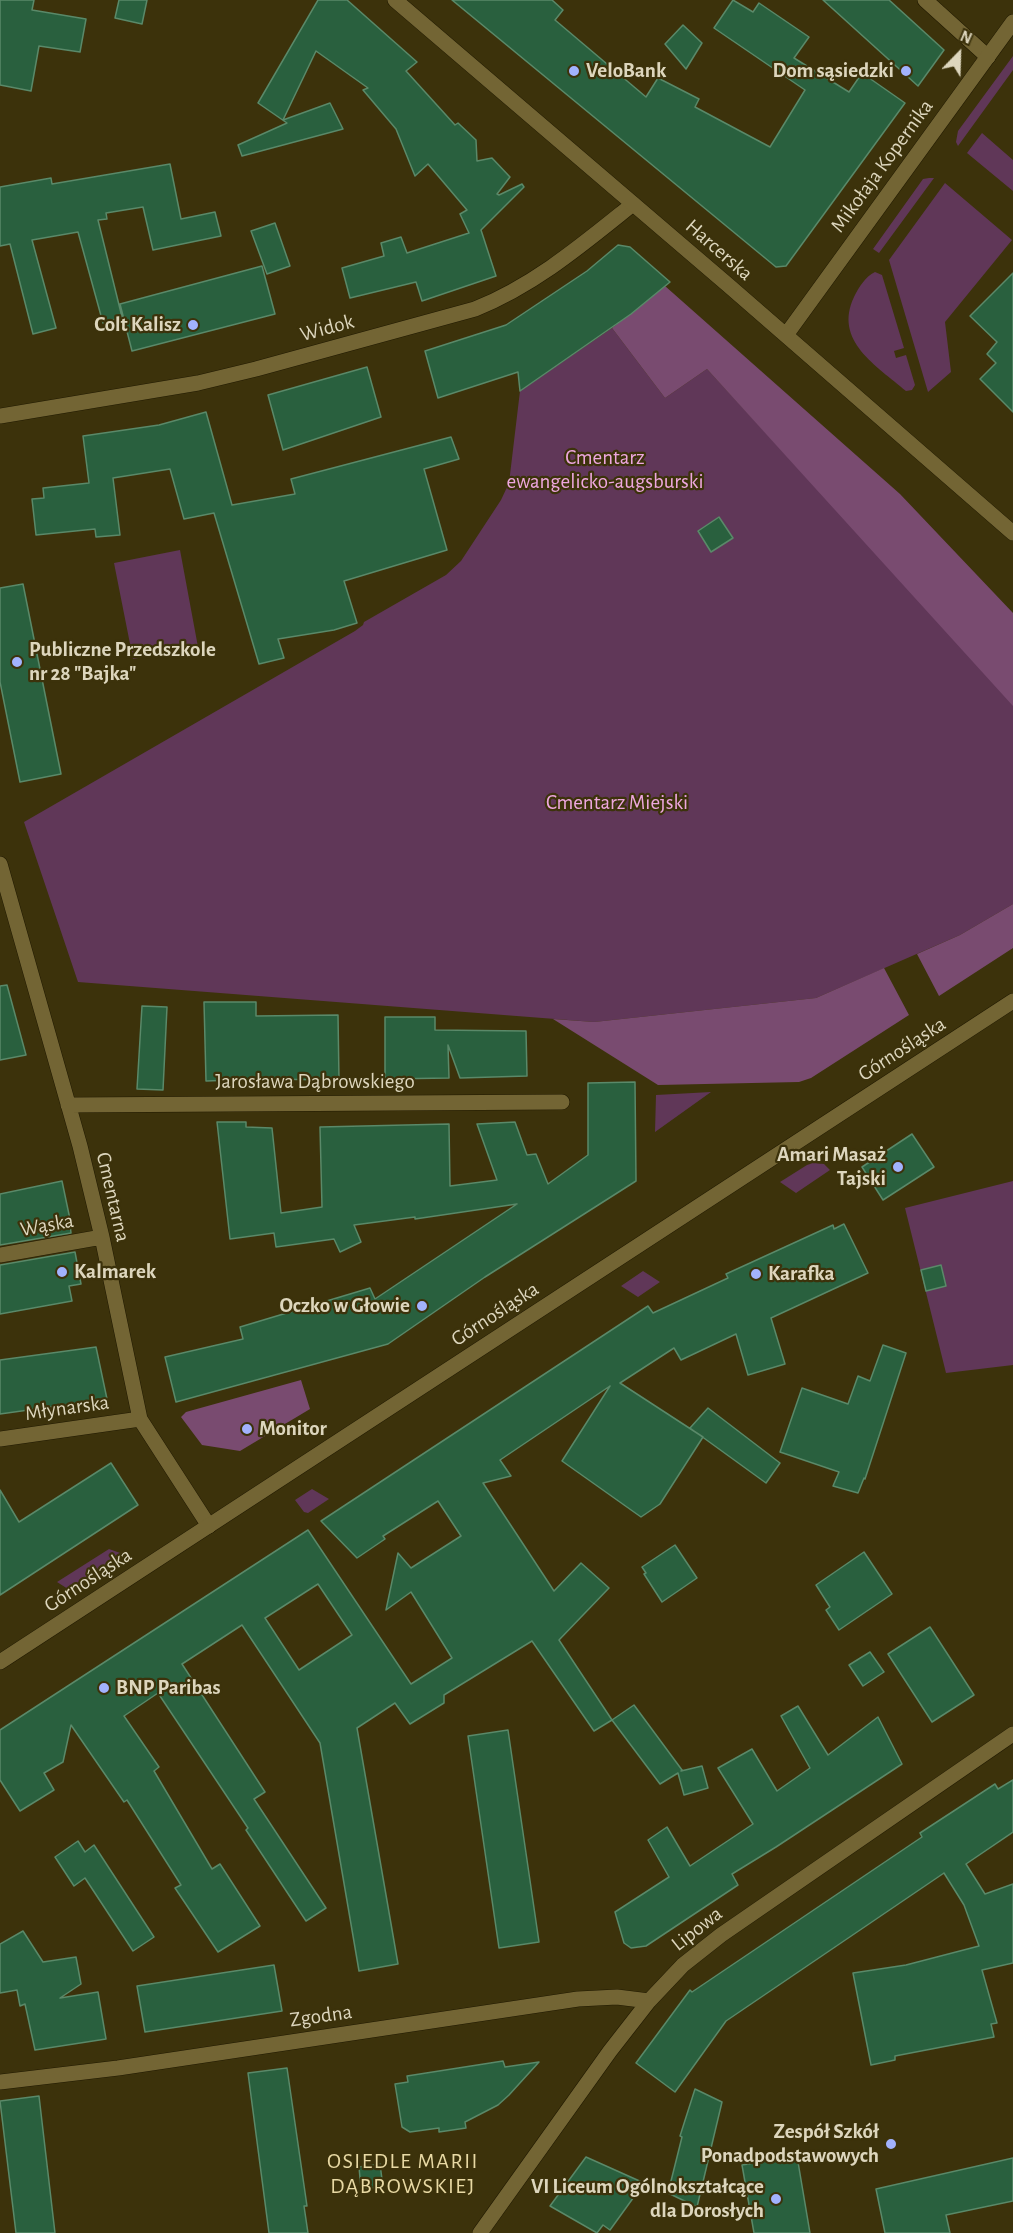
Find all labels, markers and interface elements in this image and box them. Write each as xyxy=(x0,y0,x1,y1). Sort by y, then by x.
north arrow xyxy=(929,24,989,84)
text: N xyxy=(958,28,974,47)
place label: VeloBank xyxy=(586,58,666,84)
place label: Dom sąsiedzki xyxy=(773,58,894,84)
marker: VeloBank xyxy=(567,64,581,78)
marker: Dom sąsiedzki xyxy=(899,64,913,78)
street label: Mikołaja Kopernika xyxy=(825,95,939,237)
street label: Harcerska xyxy=(680,214,758,286)
street label: Widok xyxy=(297,309,357,347)
place label: Colt Kalisz xyxy=(94,312,181,338)
marker: Colt Kalisz xyxy=(186,318,200,332)
park label: Cmentarz ewangelicko-augsburski xyxy=(506,445,704,495)
place label: Publiczne Przedszkole nr 28 "Bajka" xyxy=(29,637,216,687)
marker: Publiczne Przedszkole nr 28 "Bajka" xyxy=(10,655,24,669)
park label: Cmentarz Miejski xyxy=(546,790,688,816)
street label: Górnośląska xyxy=(853,1011,951,1087)
street label: Jarosława Dąbrowskiego xyxy=(215,1069,415,1095)
place label: Amari Masaż Tajski xyxy=(777,1142,886,1192)
street label: Cmentarna xyxy=(90,1150,136,1244)
marker: Amari Masaż Tajski xyxy=(891,1160,905,1174)
street label: Wąska xyxy=(18,1208,76,1242)
place label: Kalmarek xyxy=(74,1259,156,1285)
place label: Karafka xyxy=(768,1261,835,1287)
marker: Kalmarek xyxy=(55,1265,69,1279)
marker: Karafka xyxy=(749,1267,763,1281)
street label: Górnośląska xyxy=(446,1276,544,1352)
place label: Oczko w Głowie xyxy=(279,1293,410,1319)
marker: Oczko w Głowie xyxy=(415,1299,429,1313)
street label: Młynarska xyxy=(23,1390,111,1426)
place label: Monitor xyxy=(259,1416,327,1442)
marker: Monitor xyxy=(240,1422,254,1436)
street label: Górnośląska xyxy=(39,1542,137,1618)
place label: BNP Paribas xyxy=(116,1675,221,1701)
marker: BNP Paribas xyxy=(97,1681,111,1695)
street label: Lipowa xyxy=(666,1901,728,1957)
street label: Zgodna xyxy=(288,1999,354,2033)
place label: Zespół Szkół Ponadpodstawowych xyxy=(701,2119,879,2169)
marker: Zespół Szkół Ponadpodstawowych xyxy=(884,2137,898,2151)
district label: OSIEDLE MARII DĄBROWSKIEJ xyxy=(327,2148,479,2200)
place label: VI Liceum Ogólnokształcące dla Dorosłych xyxy=(531,2174,764,2224)
marker: VI Liceum Ogólnokształcące dla Dorosłych xyxy=(769,2192,783,2206)

